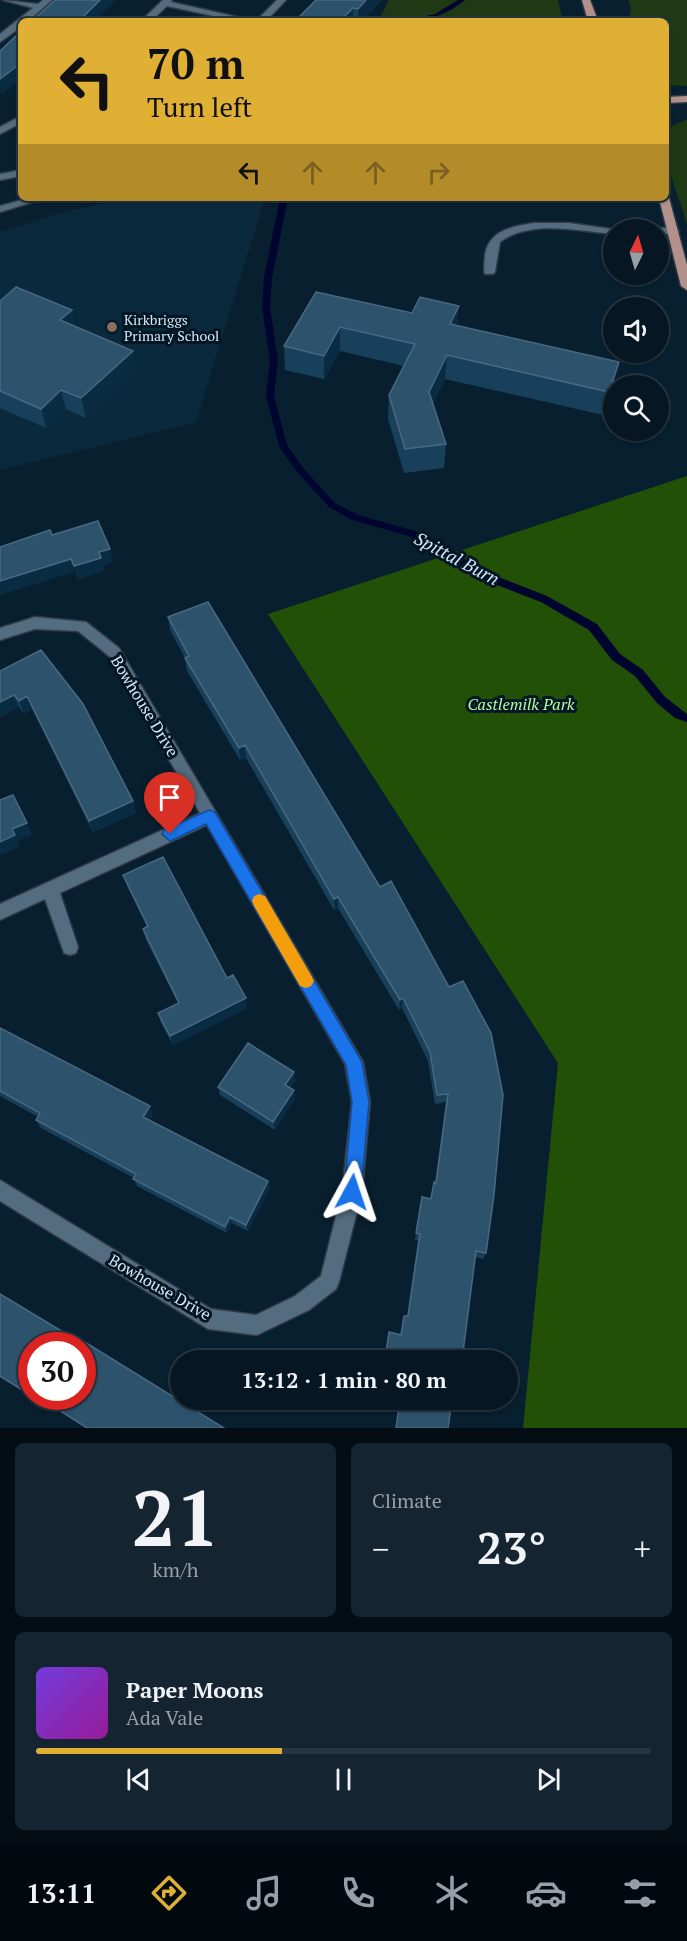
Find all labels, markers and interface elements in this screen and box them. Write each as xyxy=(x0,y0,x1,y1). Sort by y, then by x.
text: 70 m xyxy=(147,35,245,91)
icon: left xyxy=(48,42,126,120)
text: Turn left xyxy=(147,89,252,125)
icon: left xyxy=(233,156,266,189)
icon: ahead xyxy=(296,156,329,189)
icon: ahead xyxy=(359,156,392,189)
icon: right xyxy=(422,156,455,189)
north arrow xyxy=(603,219,669,285)
map controls xyxy=(603,219,669,441)
button: sound xyxy=(603,297,669,363)
place label: Kirkbriggs Primary School xyxy=(124,310,219,345)
marker: Kirkbriggs Primary School xyxy=(105,320,119,334)
button: search xyxy=(603,375,669,441)
water label: Spittal Burn xyxy=(410,526,504,590)
street label: Bowhouse Drive xyxy=(106,651,184,761)
park label: Castlemilk Park xyxy=(467,693,575,715)
pin xyxy=(144,772,195,834)
icon: arrive xyxy=(153,781,186,814)
position arrow xyxy=(320,1160,384,1224)
street label: Bowhouse Drive xyxy=(105,1249,215,1325)
speed limit sign: 30 xyxy=(18,1332,96,1410)
text: 13:12 · 1 min · 80 m xyxy=(241,1365,447,1394)
text: 21 xyxy=(131,1465,220,1568)
text: Climate xyxy=(372,1487,442,1514)
text: 23° xyxy=(477,1517,546,1577)
text: − xyxy=(372,1527,390,1570)
text: + xyxy=(633,1527,651,1570)
text: km/h xyxy=(152,1556,199,1583)
text: Paper Moons xyxy=(126,1675,264,1704)
text: Ada Vale xyxy=(126,1704,203,1731)
icon: previous xyxy=(122,1763,155,1796)
icon: pause xyxy=(327,1763,360,1796)
icon: next xyxy=(532,1763,565,1796)
icon: directions xyxy=(148,1872,190,1914)
icon: music xyxy=(243,1872,285,1914)
icon: phone xyxy=(337,1872,379,1914)
icon: climate xyxy=(431,1872,473,1914)
icon: car xyxy=(525,1872,567,1914)
icon: filters xyxy=(619,1872,661,1914)
text: 13:11 xyxy=(26,1875,96,1911)

